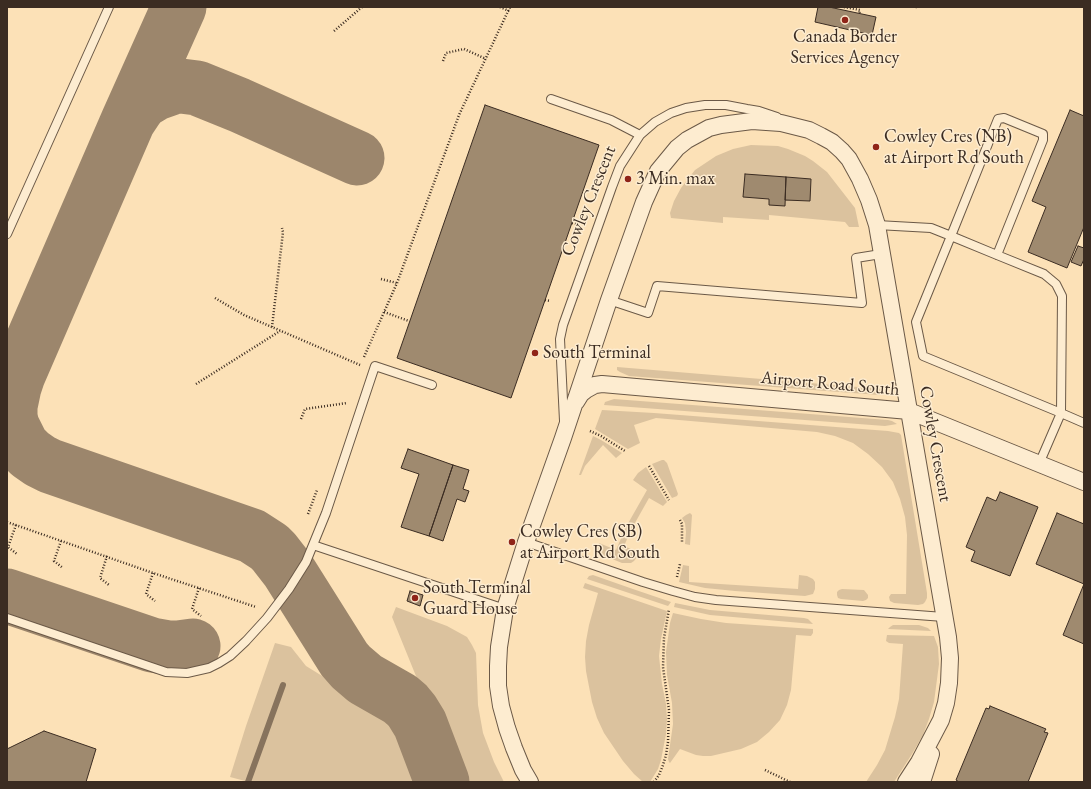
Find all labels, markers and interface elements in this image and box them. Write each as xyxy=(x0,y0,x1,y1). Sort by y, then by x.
marker: Canada Border Services Agency xyxy=(840,15,850,25)
place label: Canada Border Services Agency xyxy=(791,26,899,68)
place label: Cowley Cres (NB) at Airport Rd South xyxy=(884,126,1024,168)
marker: Cowley Cres (NB) at Airport Rd South xyxy=(871,142,881,152)
street label: Cowley Crescent xyxy=(557,143,621,259)
place label: 3 Min. max xyxy=(636,168,715,190)
marker: 3 Min. max xyxy=(623,174,633,184)
place label: South Terminal xyxy=(543,342,651,364)
marker: South Terminal xyxy=(530,348,540,358)
street label: Airport Road South xyxy=(760,367,900,401)
street label: Cowley Crescent xyxy=(914,384,956,504)
place label: Cowley Cres (SB) at Airport Rd South xyxy=(520,521,660,564)
marker: Cowley Cres (SB) at Airport Rd South xyxy=(507,537,517,547)
place label: South Terminal Guard House xyxy=(423,577,531,620)
marker: South Terminal Guard House xyxy=(410,593,420,603)

